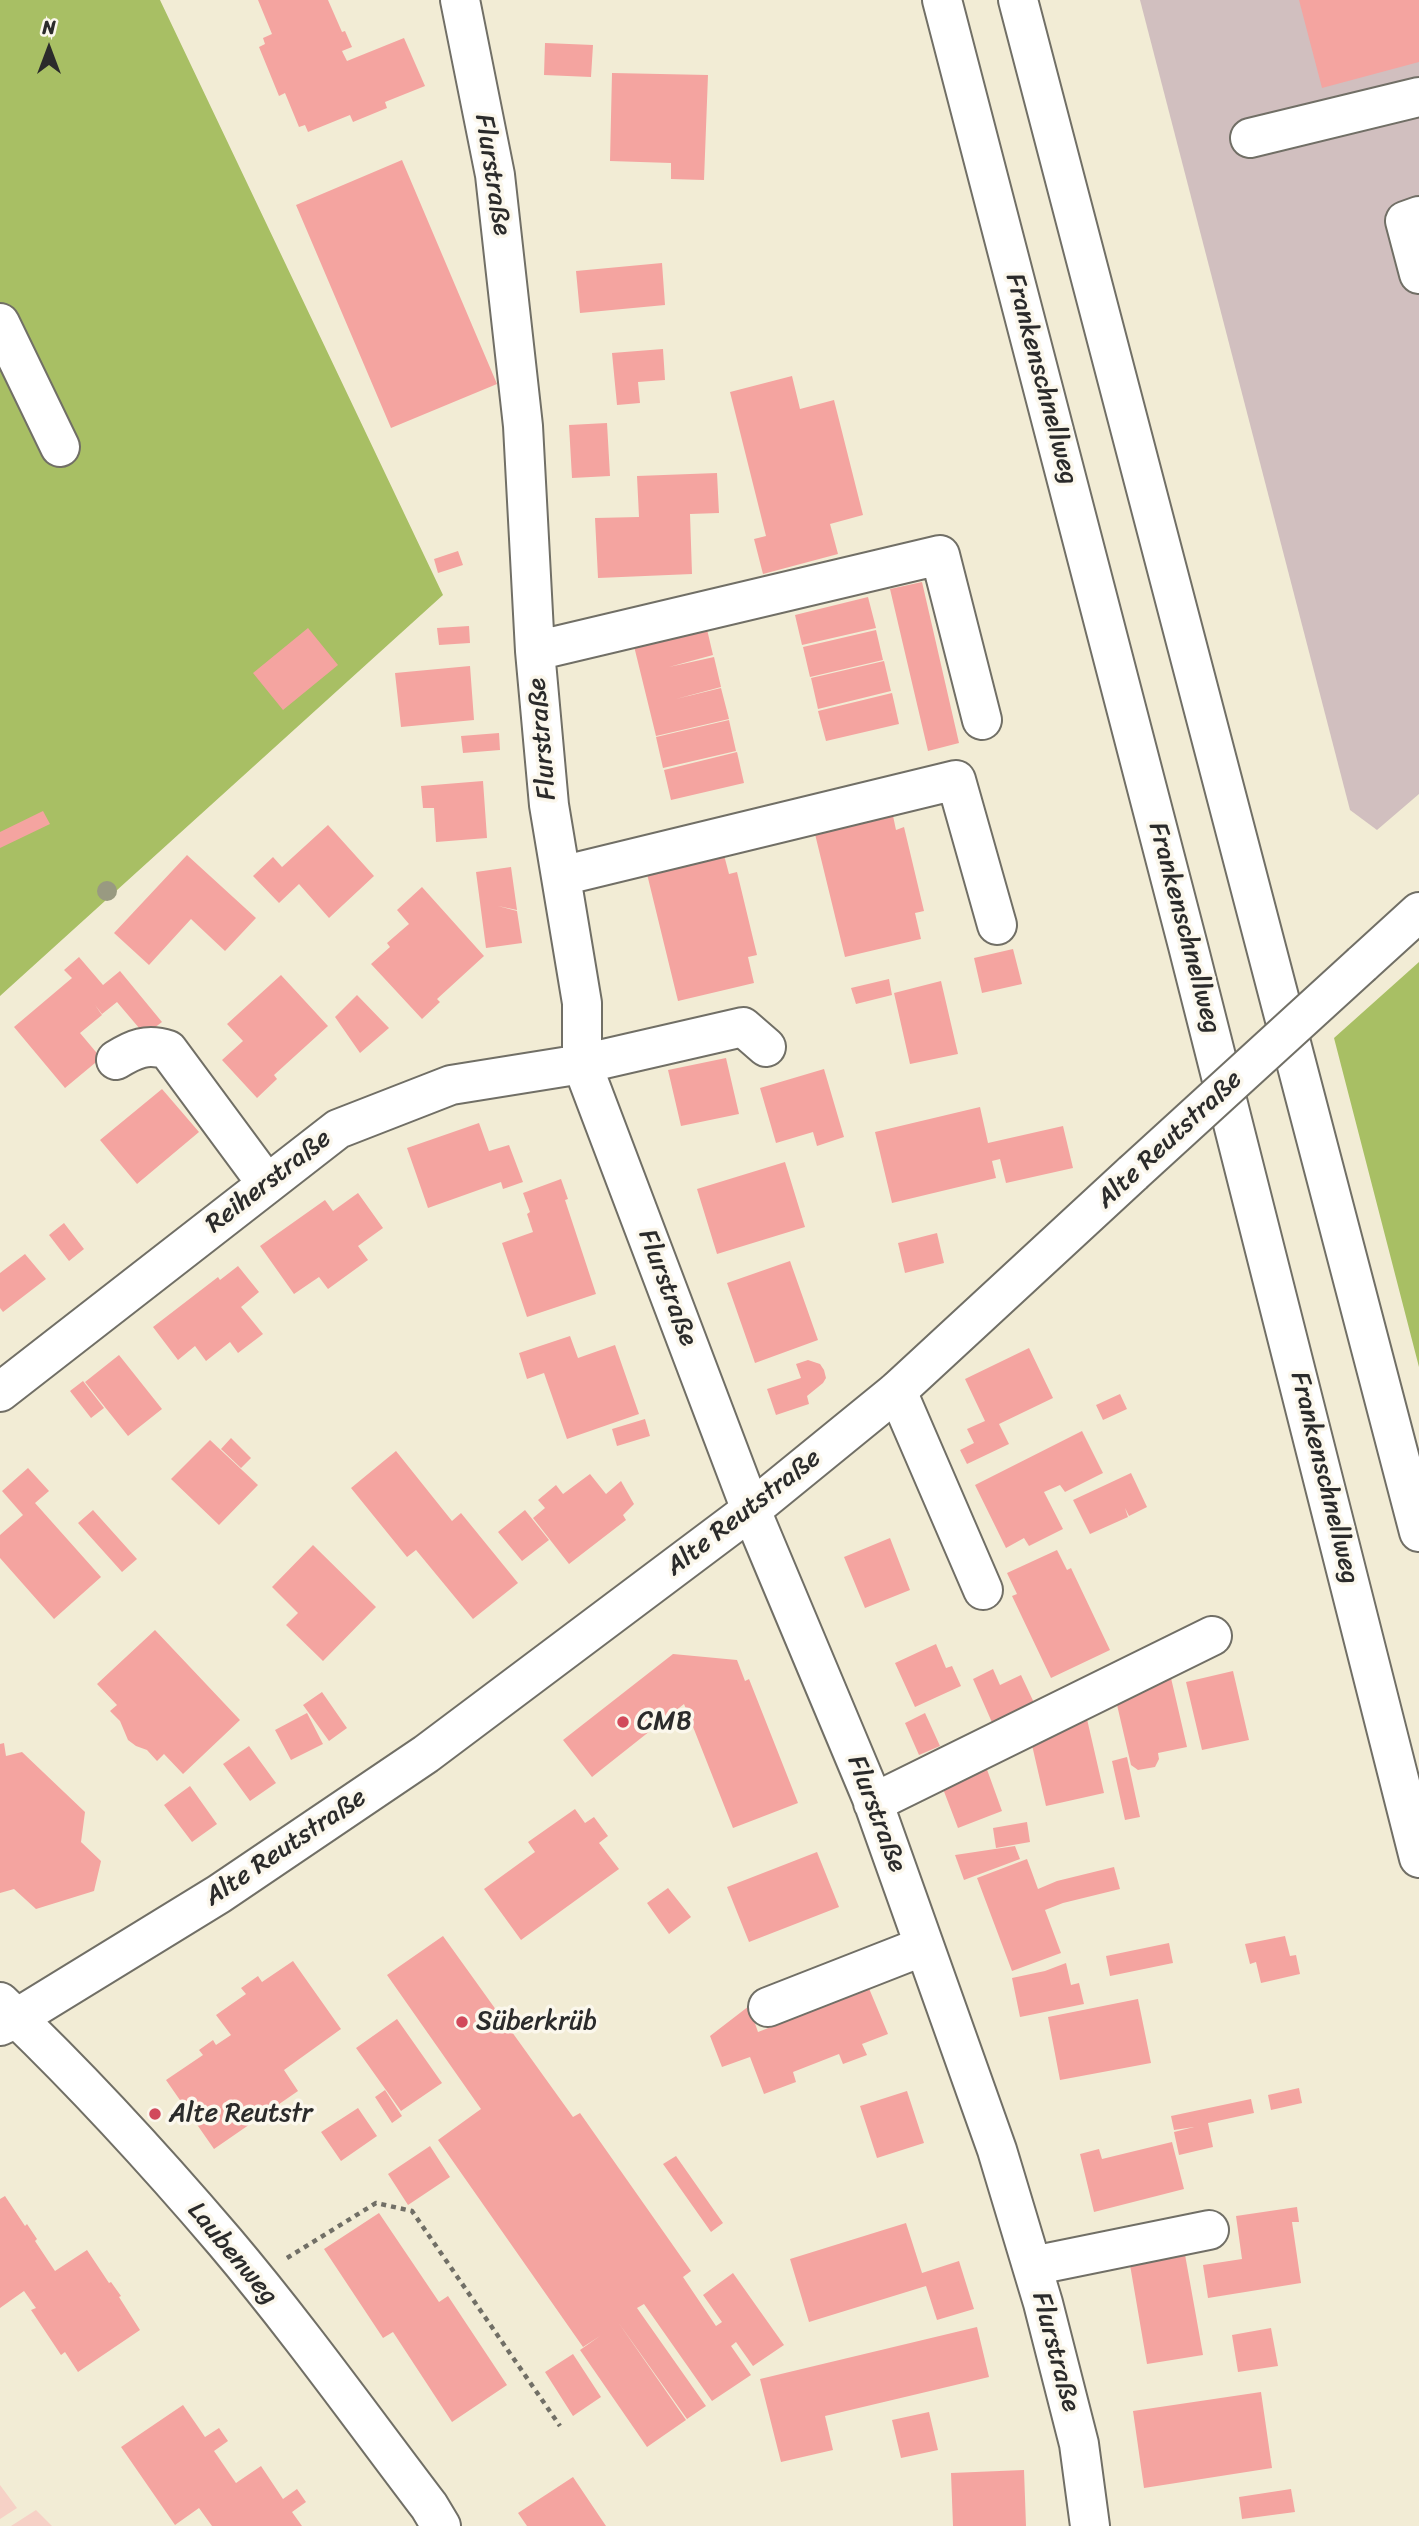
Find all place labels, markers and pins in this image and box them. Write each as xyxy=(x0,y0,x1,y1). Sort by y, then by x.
place label: CMB xyxy=(637,1706,692,1738)
marker: CMB xyxy=(615,1714,631,1730)
place label: Süberkrüb xyxy=(476,2006,597,2038)
marker: Süberkrüb xyxy=(454,2014,470,2030)
place label: Alte Reutstr xyxy=(169,2098,312,2130)
marker: Alte Reutstr xyxy=(147,2106,163,2122)

